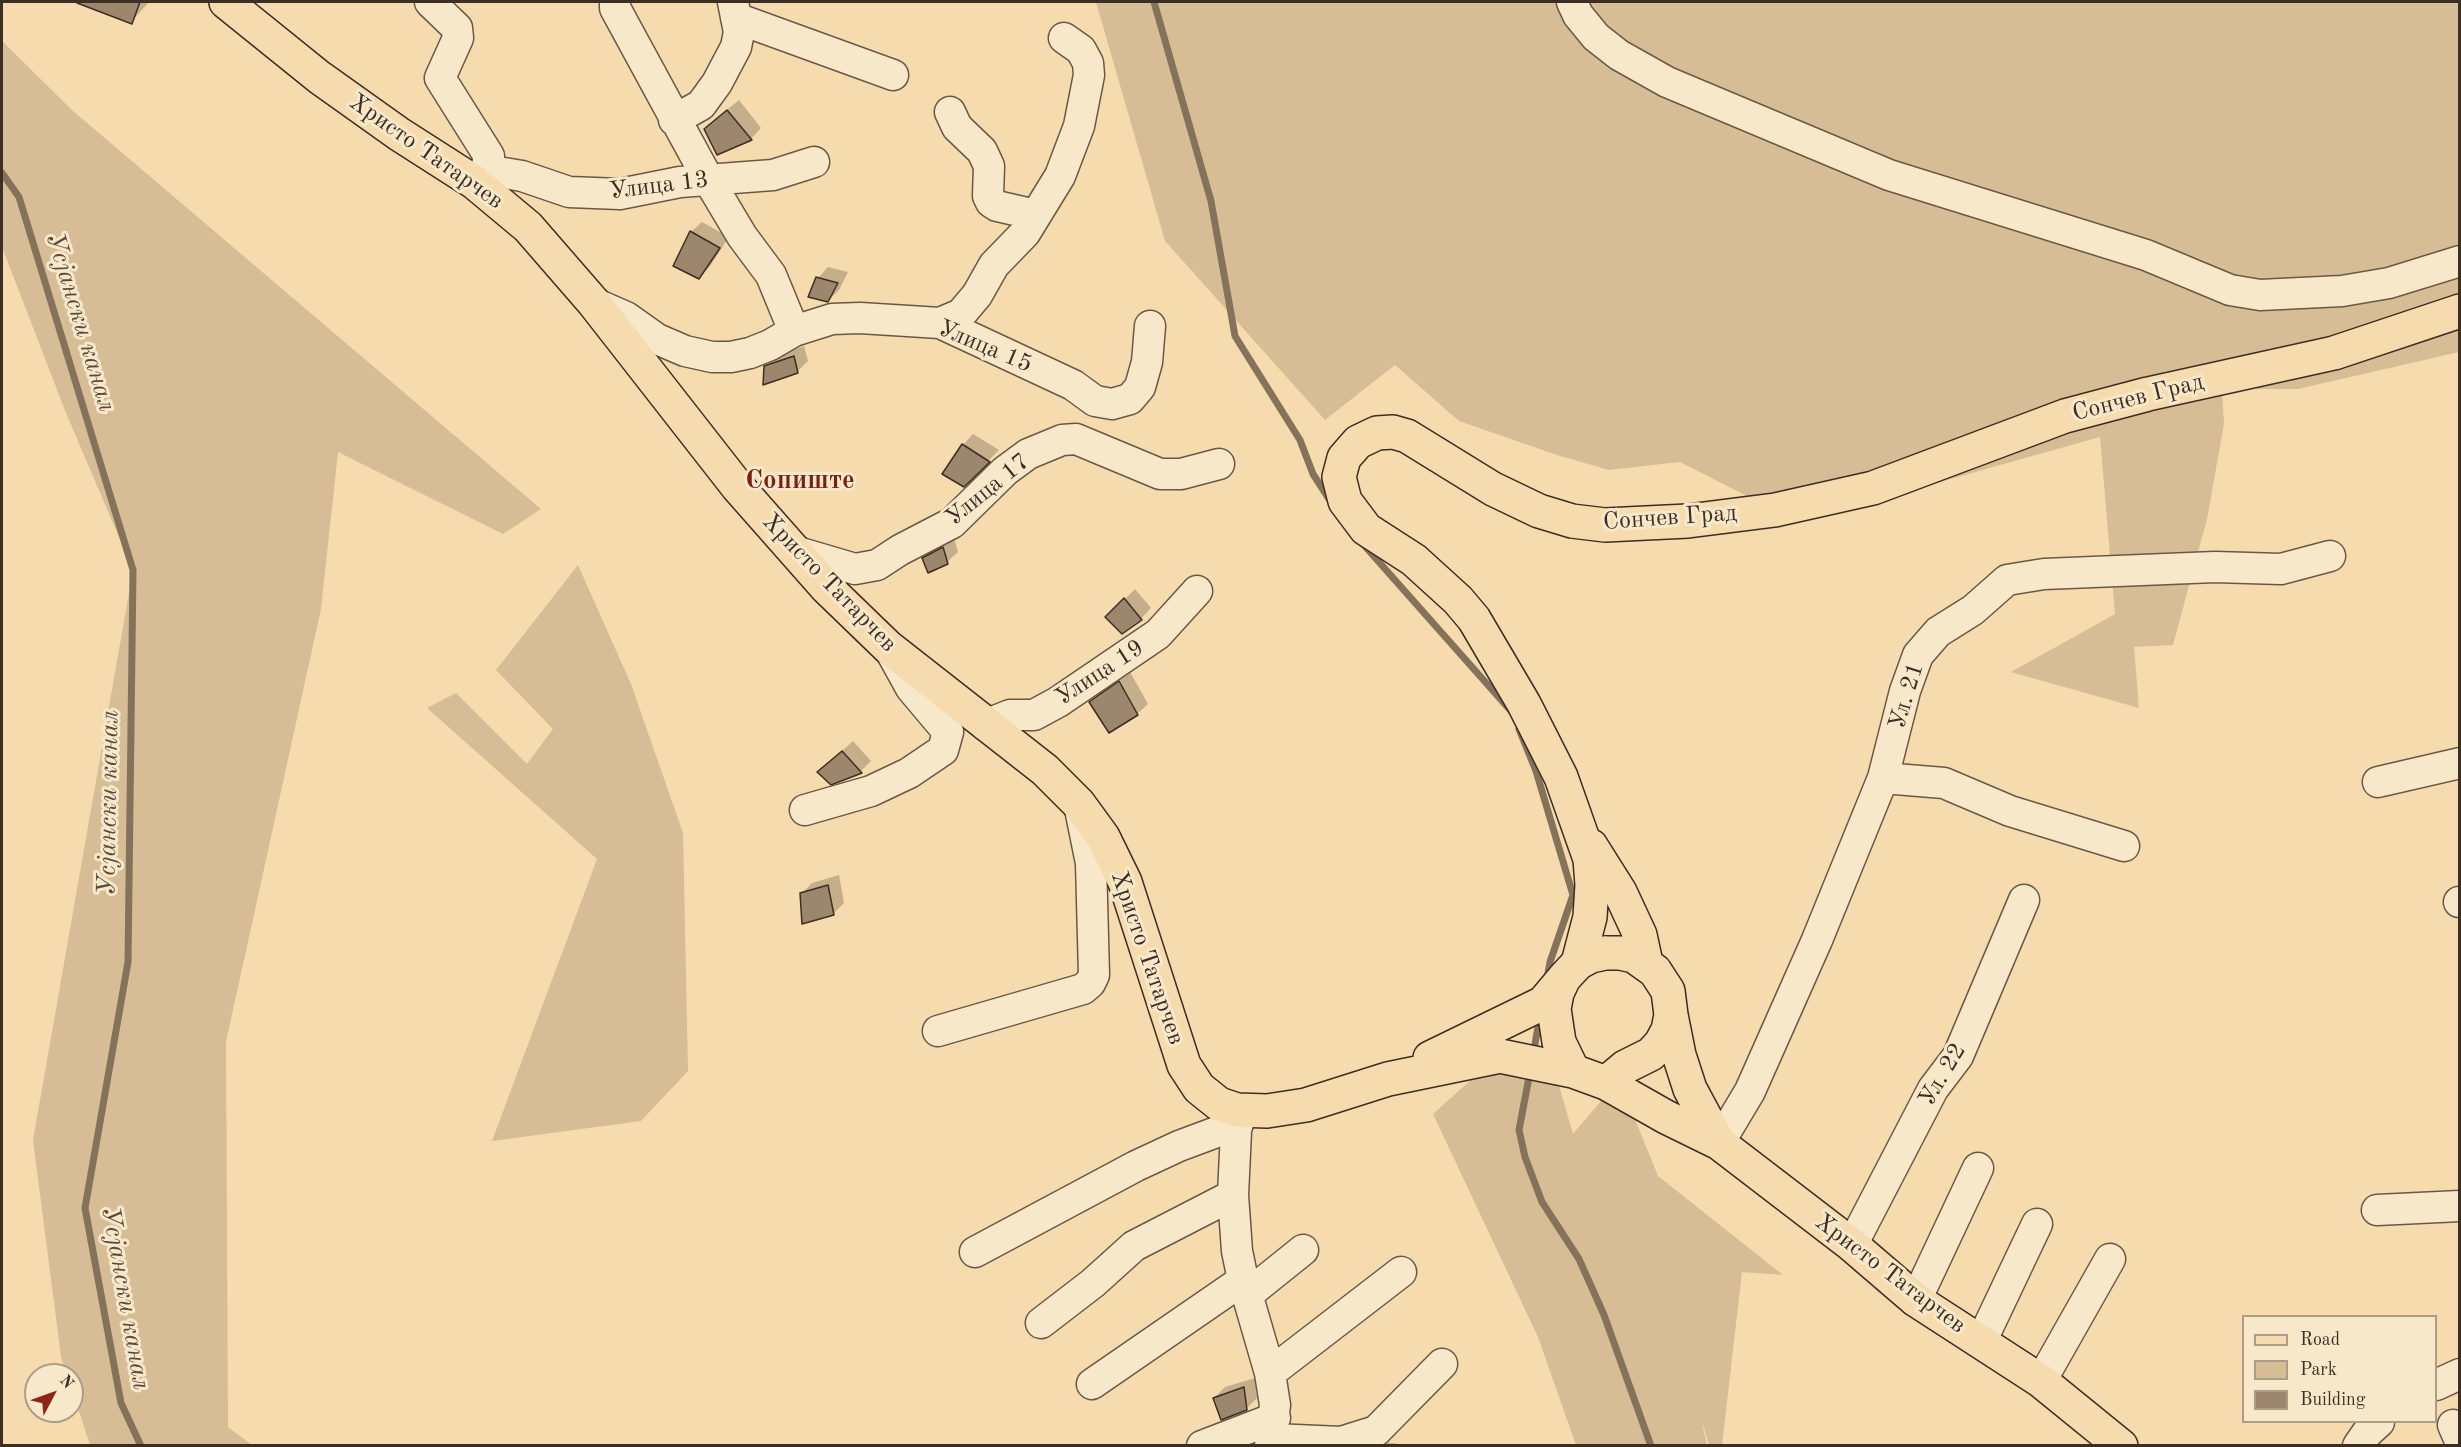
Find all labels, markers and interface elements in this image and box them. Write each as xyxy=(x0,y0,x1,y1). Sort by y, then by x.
street label: Христо Татарчев xyxy=(343,88,509,216)
street label: Улица 13 xyxy=(608,166,710,206)
water label: Усјански канал xyxy=(38,228,122,416)
street label: Улица 15 xyxy=(934,314,1036,380)
street label: Сончев Град xyxy=(2069,368,2207,428)
street label: Улица 17 xyxy=(940,447,1036,533)
district label: Сопиште xyxy=(745,465,855,497)
street label: Сончев Град xyxy=(1602,499,1738,537)
street label: Христо Татарчев xyxy=(756,508,902,658)
street label: Улица 19 xyxy=(1050,634,1150,712)
street label: Ул. 21 xyxy=(1883,659,1931,733)
water label: Усјански канал xyxy=(92,710,126,896)
street label: Христо Татарчев xyxy=(1104,867,1190,1049)
street label: Ул. 22 xyxy=(1913,1038,1973,1112)
water label: Усјански канал xyxy=(93,1204,157,1392)
street label: Христо Татарчев xyxy=(1809,1208,1971,1340)
legend xyxy=(2242,1315,2437,1423)
text: Road xyxy=(2300,1331,2340,1349)
text: Park xyxy=(2300,1361,2337,1379)
north arrow xyxy=(24,1363,84,1423)
text: N xyxy=(56,1373,76,1392)
text: Building xyxy=(2300,1391,2365,1409)

